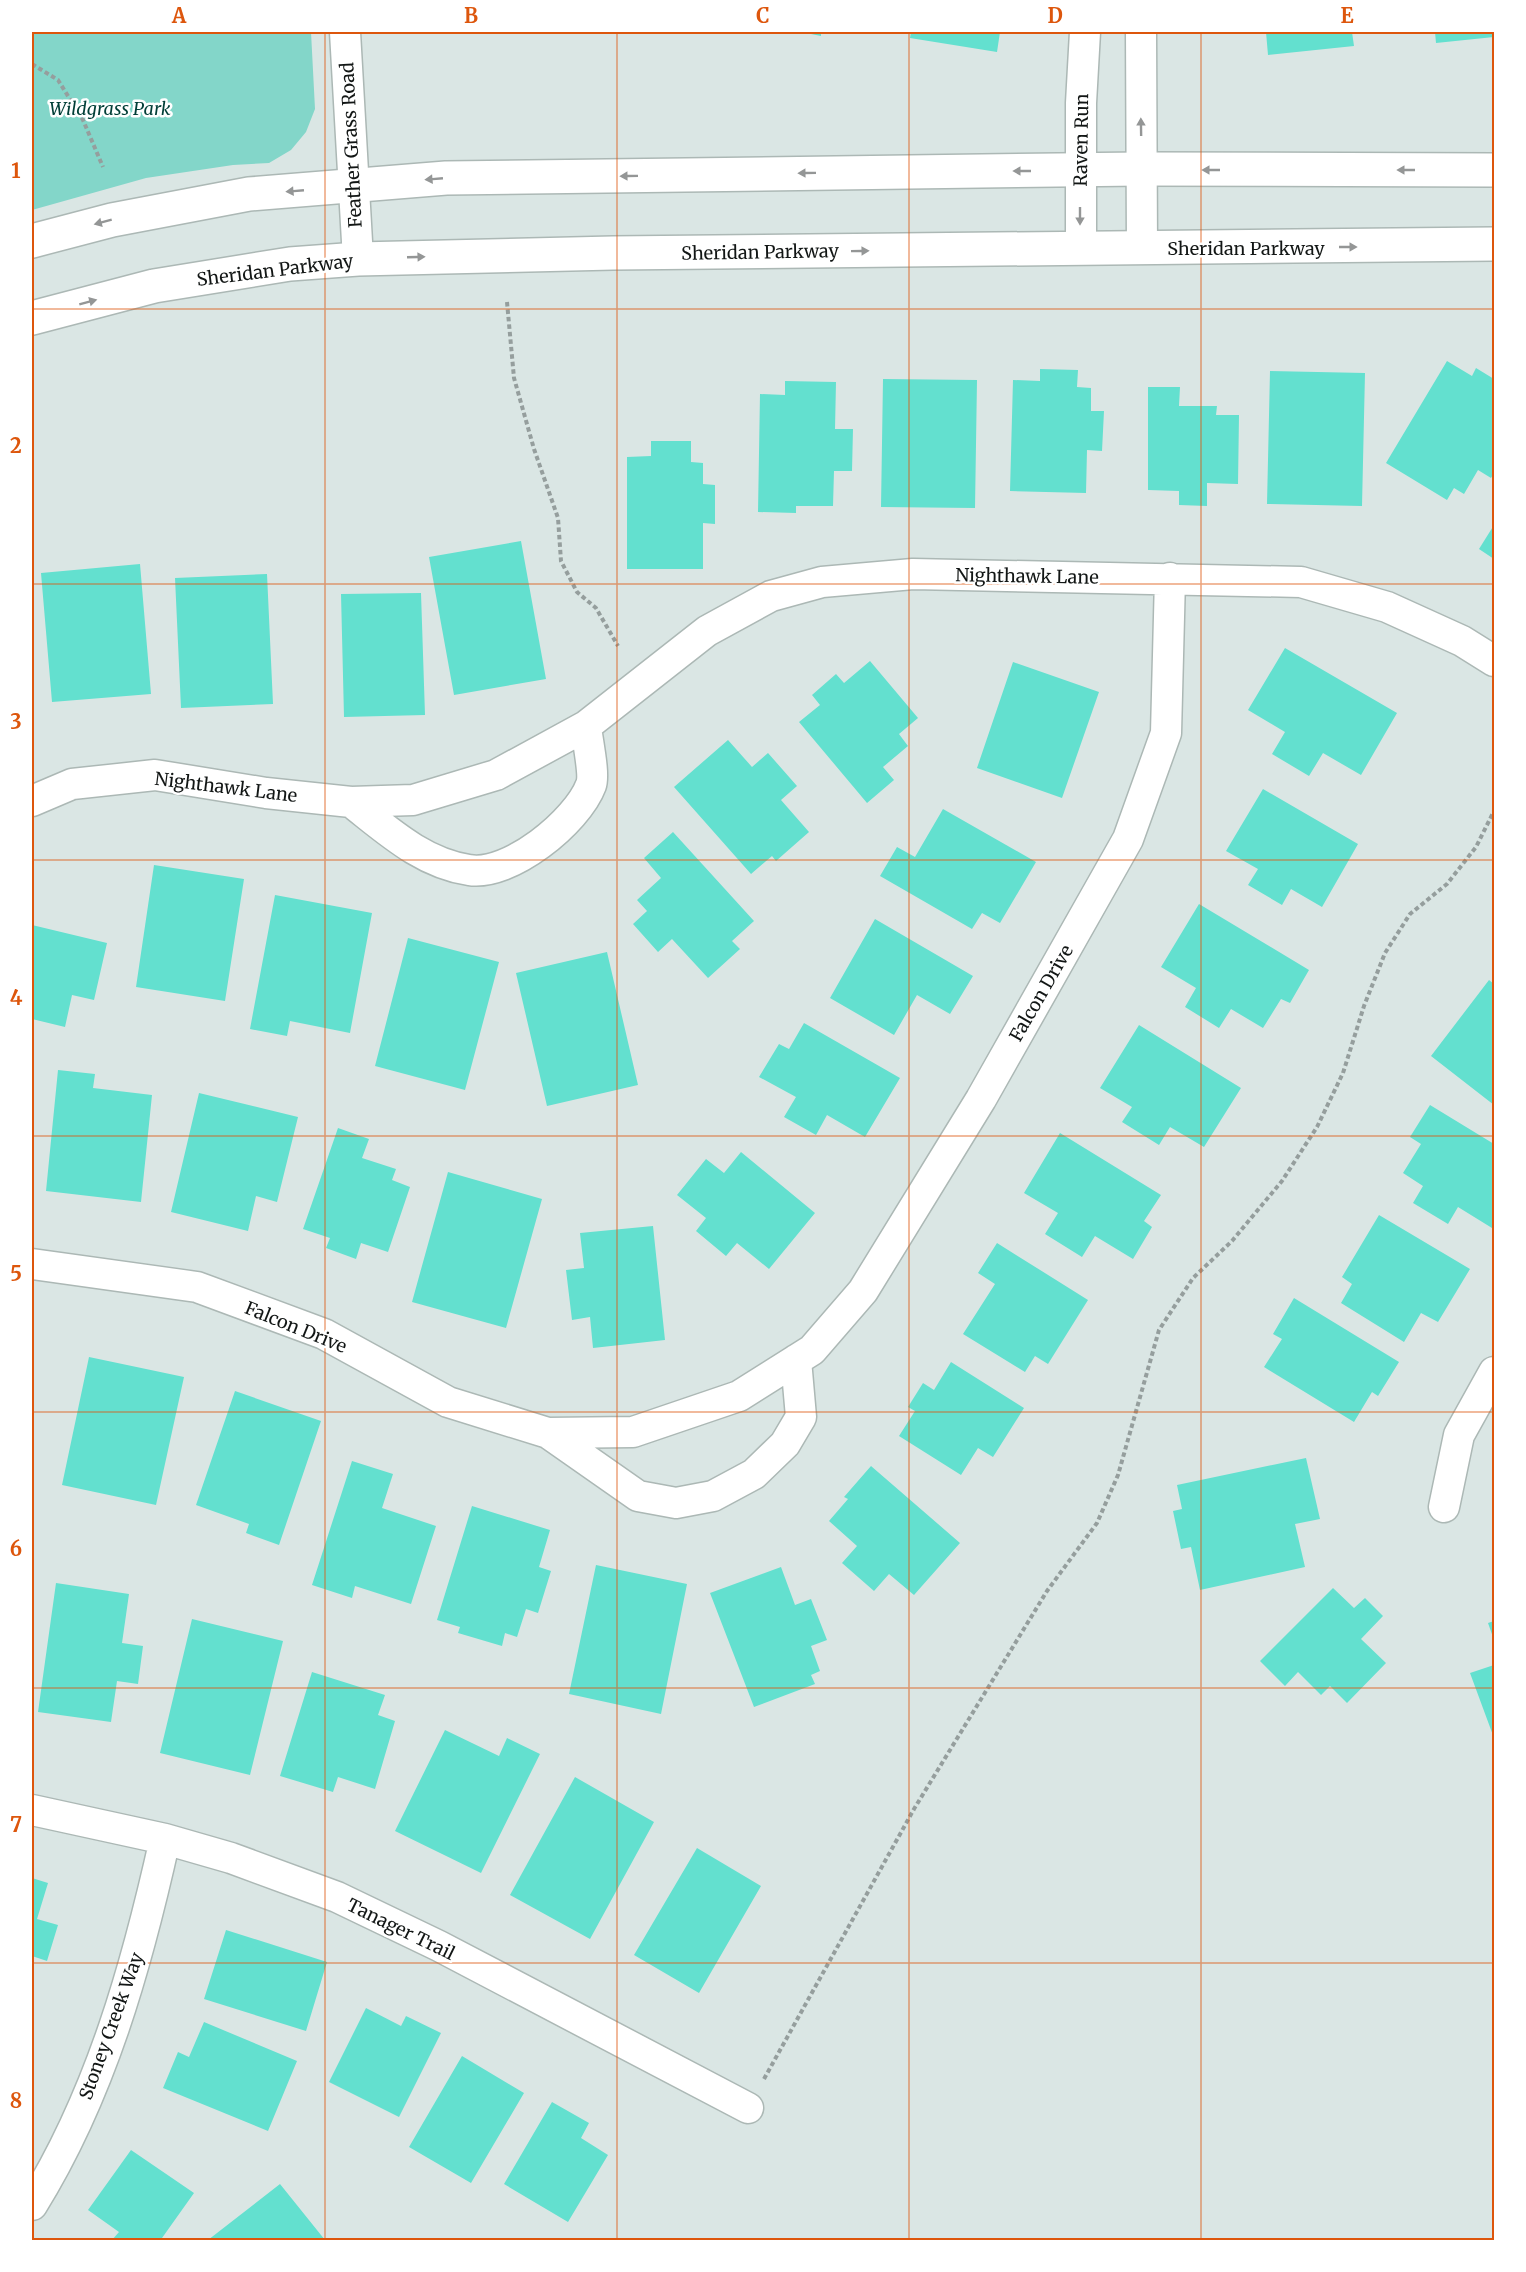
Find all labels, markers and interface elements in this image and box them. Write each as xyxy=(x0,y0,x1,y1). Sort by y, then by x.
text: A xyxy=(171,3,187,28)
text: B xyxy=(464,3,478,28)
text: C xyxy=(756,3,770,28)
text: D xyxy=(1047,3,1063,28)
text: E xyxy=(1340,3,1354,28)
street label: Feather Grass Road xyxy=(335,62,367,228)
street label: Raven Run xyxy=(1069,93,1093,187)
park label: Wildgrass Park xyxy=(49,97,171,120)
one-way arrow xyxy=(1136,117,1145,136)
text: 1 xyxy=(11,158,21,183)
one-way arrow xyxy=(1201,165,1220,175)
one-way arrow xyxy=(1396,165,1415,175)
one-way arrow xyxy=(1012,166,1031,176)
one-way arrow xyxy=(798,168,817,178)
one-way arrow xyxy=(620,171,639,180)
one-way arrow xyxy=(425,174,444,184)
one-way arrow xyxy=(285,186,304,195)
one-way arrow xyxy=(1076,206,1085,225)
one-way arrow xyxy=(93,218,111,227)
street label: Sheridan Parkway xyxy=(1167,237,1325,260)
street label: Sheridan Parkway xyxy=(681,239,839,265)
one-way arrow xyxy=(1338,242,1357,252)
one-way arrow xyxy=(851,246,870,256)
street label: Sheridan Parkway xyxy=(195,249,355,291)
one-way arrow xyxy=(407,253,426,262)
one-way arrow xyxy=(79,297,97,307)
text: 2 xyxy=(10,433,22,458)
street label: Nighthawk Lane xyxy=(955,563,1099,589)
text: 3 xyxy=(10,709,22,734)
street label: Nighthawk Lane xyxy=(153,767,299,807)
street label: Falcon Drive xyxy=(1004,941,1078,1045)
text: 4 xyxy=(10,985,23,1010)
text: 5 xyxy=(10,1261,22,1286)
street label: Falcon Drive xyxy=(242,1296,350,1358)
text: 6 xyxy=(10,1536,22,1561)
text: 7 xyxy=(10,1812,22,1837)
street label: Tanager Trail xyxy=(343,1893,459,1965)
street label: Stoney Creek Way xyxy=(74,1949,148,2103)
text: 8 xyxy=(10,2088,22,2113)

